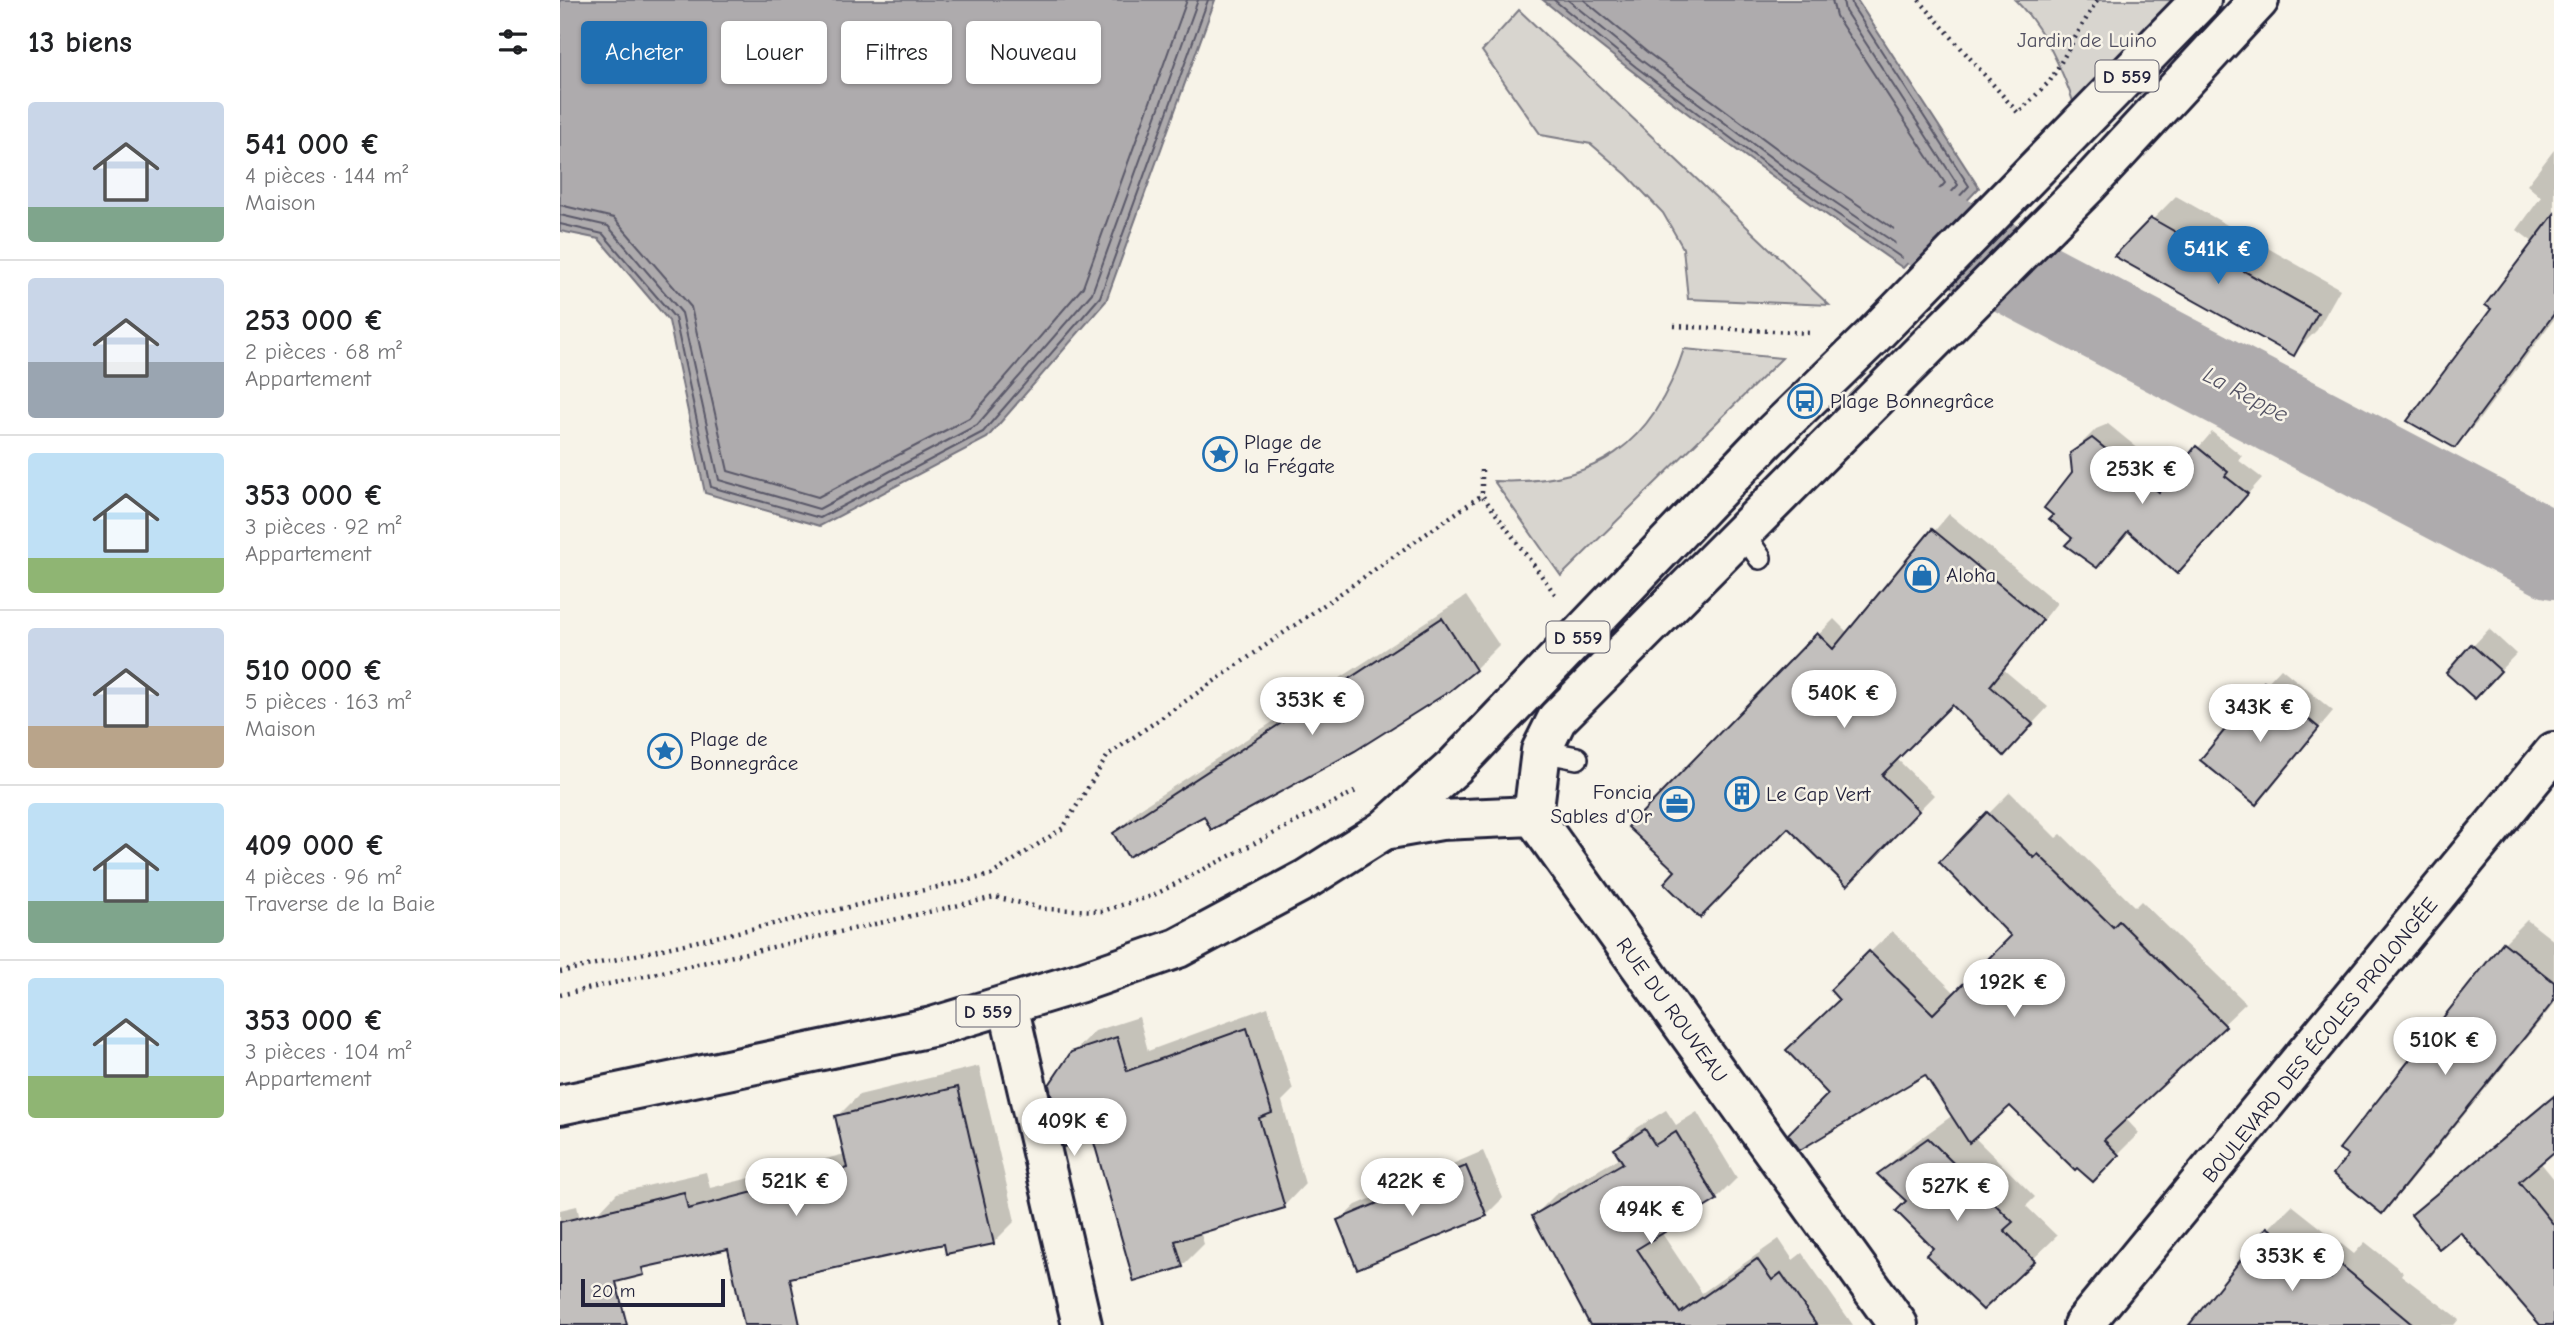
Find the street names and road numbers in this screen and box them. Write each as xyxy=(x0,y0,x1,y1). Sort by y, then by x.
road number: D 559 xyxy=(2096,60,2158,92)
road number: D 559 xyxy=(1546,622,1610,652)
street label: BOULEVARD DES ÉCOLES PROLONGÉE xyxy=(2198,893,2442,1187)
street label: RUE DU ROUVEAU xyxy=(1612,933,1732,1087)
road number: D 559 xyxy=(956,995,1020,1026)

